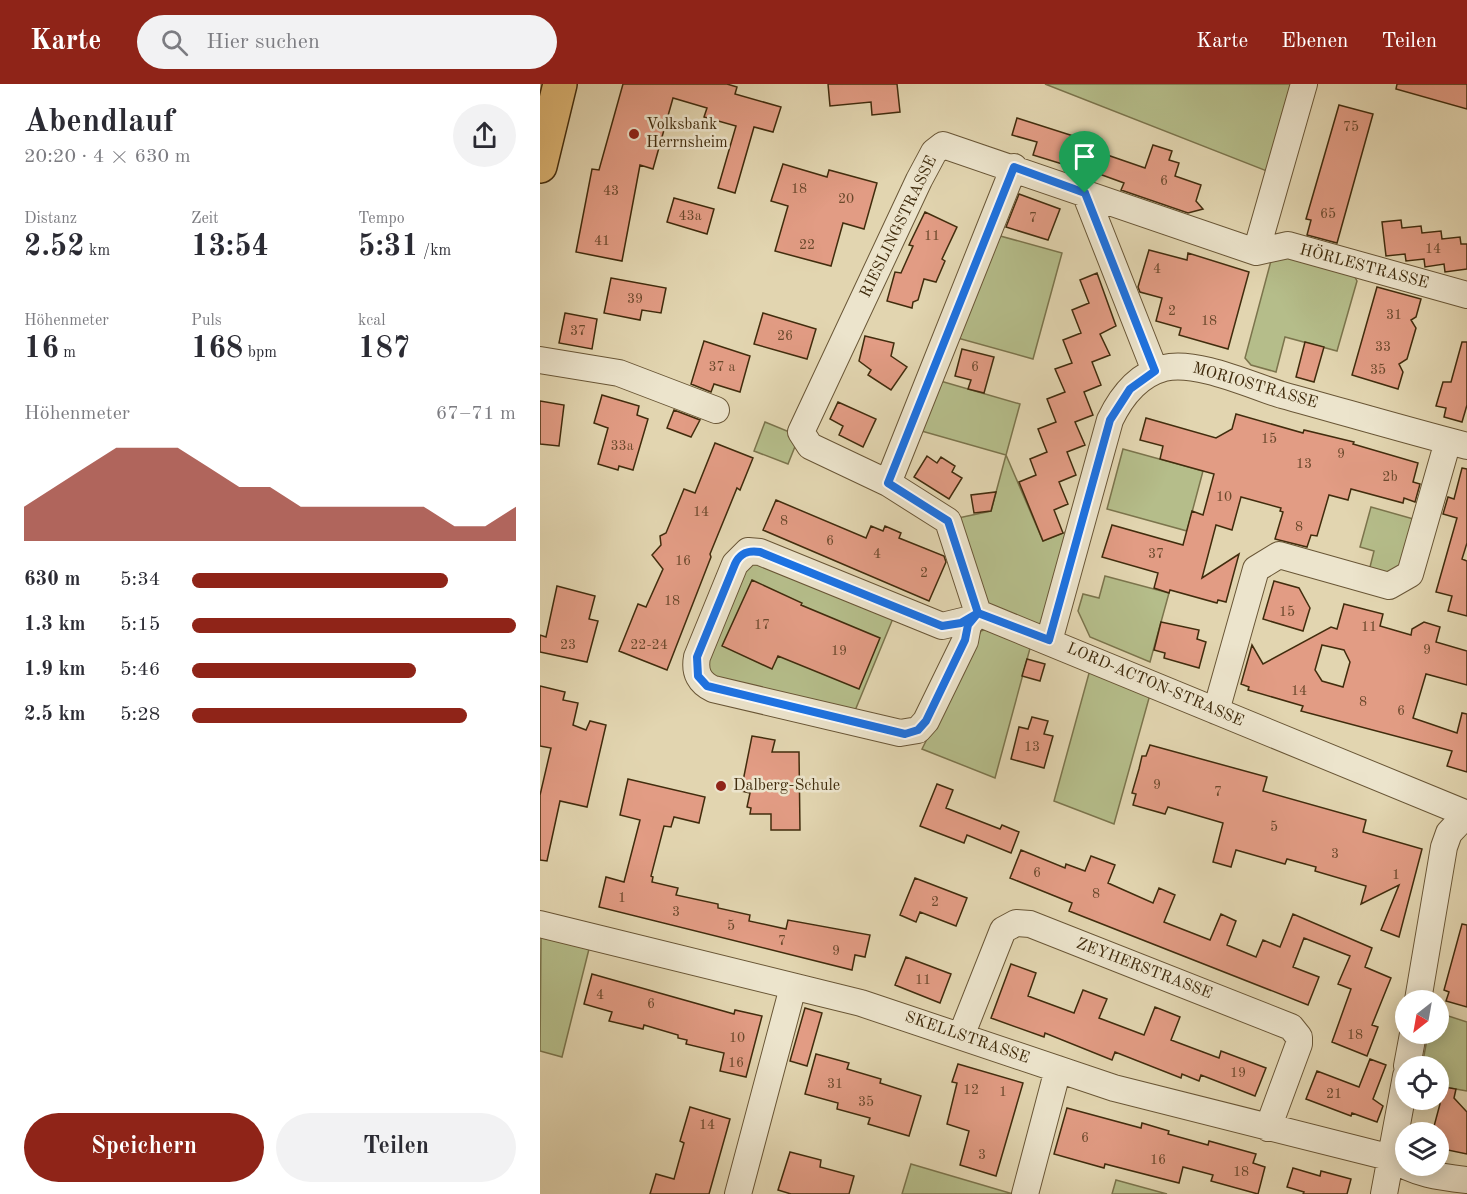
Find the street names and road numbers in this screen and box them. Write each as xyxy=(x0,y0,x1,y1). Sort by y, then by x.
street label: RIESLINGSTRASSE xyxy=(858,154,940,300)
street label: HÖRLESTRASSE xyxy=(1298,238,1431,292)
street label: MORIOSTRASSE xyxy=(1191,360,1319,412)
street label: LORD-ACTON-STRASSE xyxy=(1064,640,1246,730)
street label: ZEYHERSTRASSE xyxy=(1074,936,1214,1002)
street label: SKELLSTRASSE xyxy=(903,1009,1031,1067)

